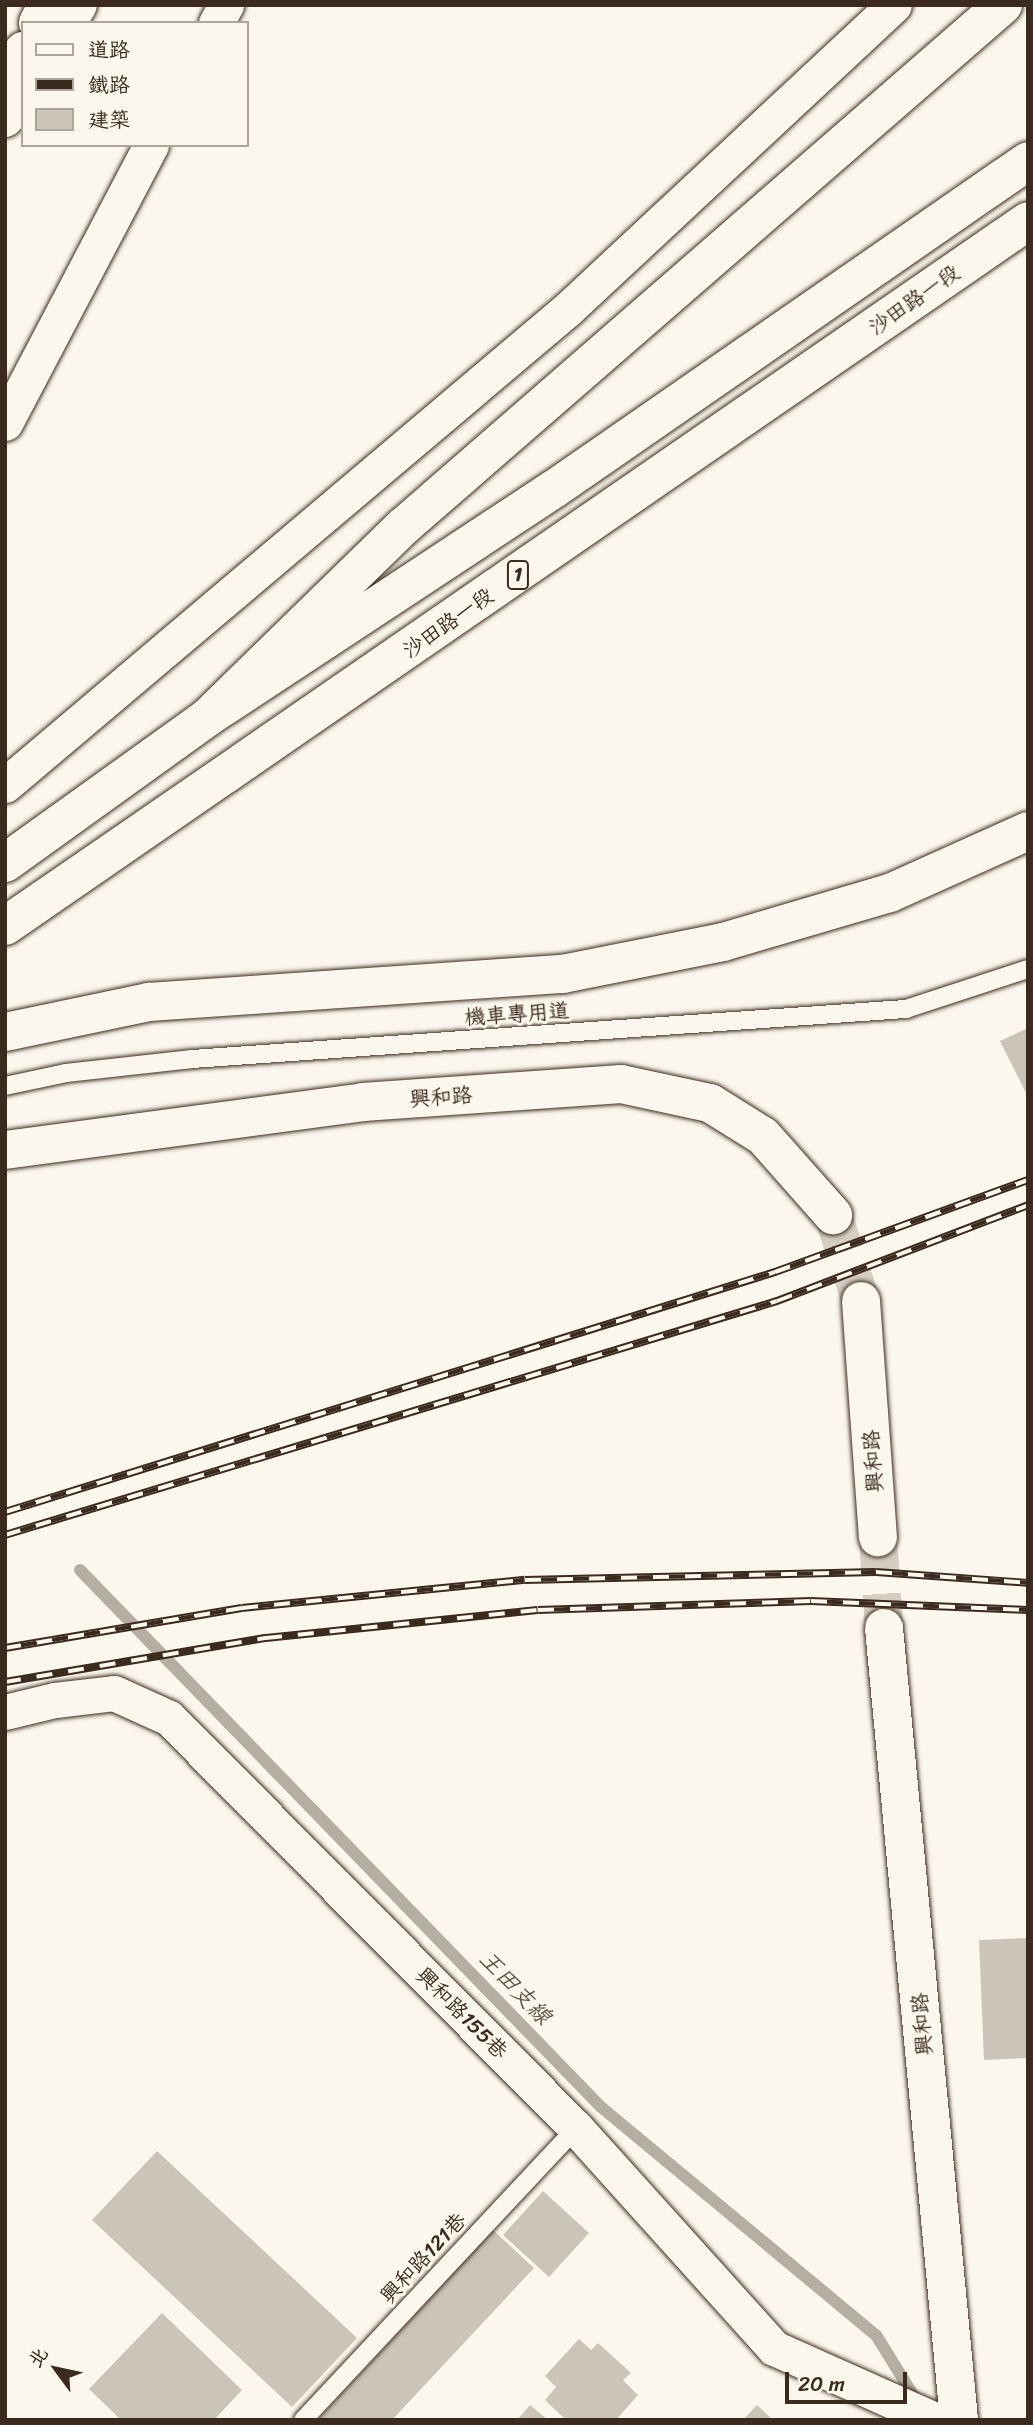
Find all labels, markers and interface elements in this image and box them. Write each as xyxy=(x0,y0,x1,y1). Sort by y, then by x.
legend xyxy=(21,21,248,147)
text: 道路 xyxy=(88,31,130,69)
text: 鐵路 xyxy=(88,66,130,104)
text: 建築 xyxy=(88,101,130,139)
street label: 沙田路一段 xyxy=(864,260,964,340)
road number: 1 xyxy=(506,560,530,590)
street label: 沙田路一段 xyxy=(398,583,498,663)
street label: 機車專用道 xyxy=(464,998,570,1030)
street label: 興和路 xyxy=(409,1082,473,1112)
street label: 興和路 xyxy=(858,1429,888,1493)
water label: 王田支線 xyxy=(473,1945,557,2031)
street label: 興和路155巷 xyxy=(411,1962,513,2064)
street label: 興和路 xyxy=(907,1992,937,2056)
street label: 興和路121巷 xyxy=(375,2208,471,2308)
north arrow xyxy=(21,2334,91,2404)
text: 北 xyxy=(19,2340,57,2374)
scale bar xyxy=(788,2358,911,2402)
text: 20 m xyxy=(798,2365,845,2403)

